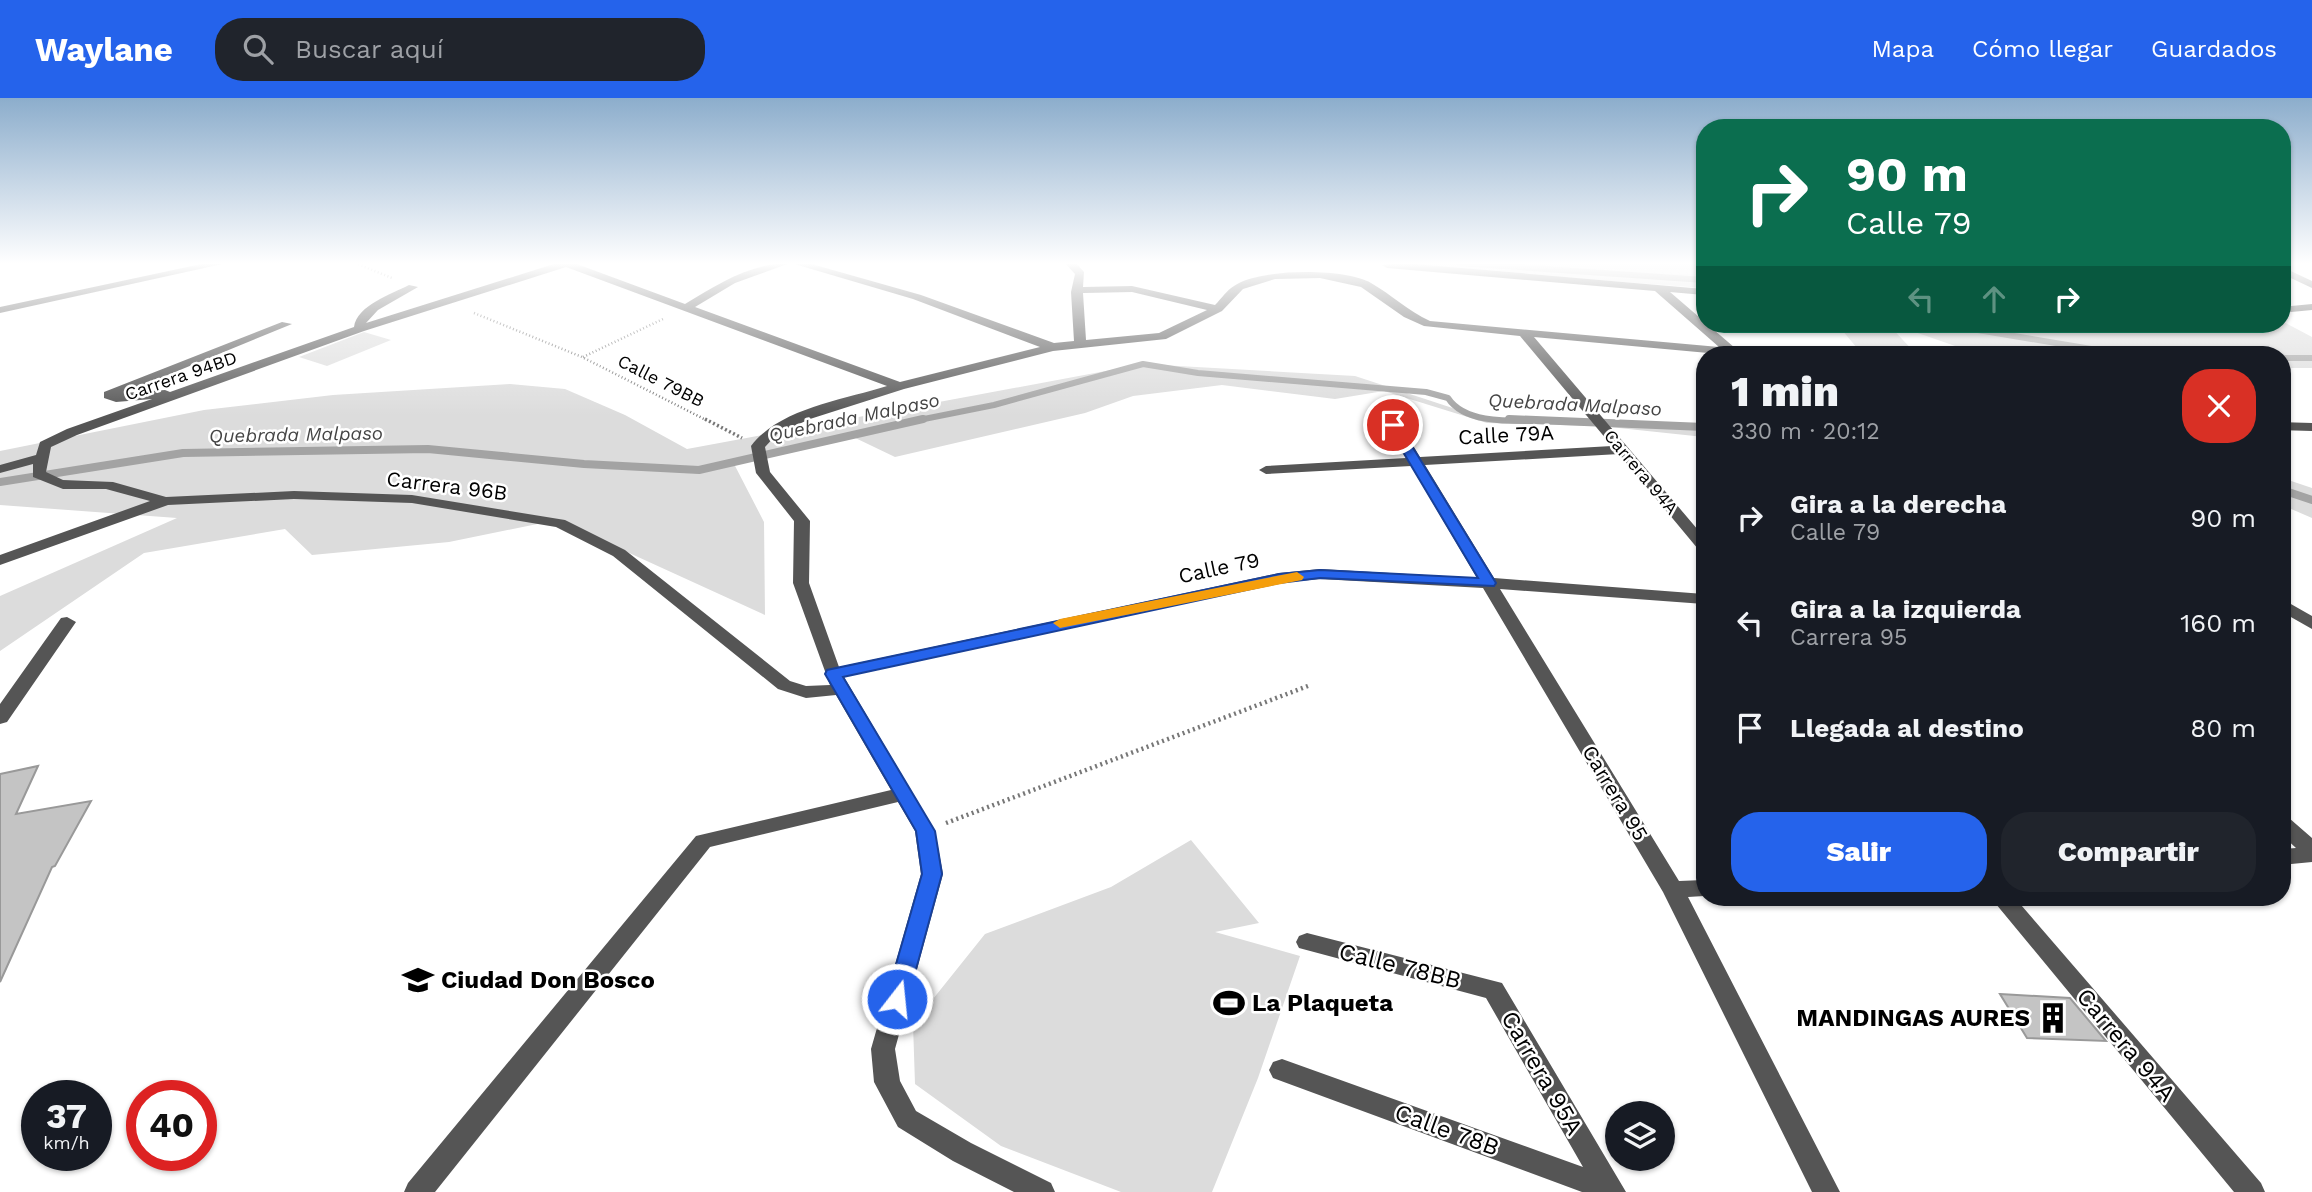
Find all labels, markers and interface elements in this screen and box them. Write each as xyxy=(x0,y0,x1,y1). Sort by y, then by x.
search box xyxy=(215,18,705,81)
text: Waylane xyxy=(35,30,173,69)
icon: search xyxy=(239,30,277,68)
text: Buscar aquí xyxy=(295,34,444,64)
text: Mapa xyxy=(1872,35,1934,63)
text: Cómo llegar xyxy=(1972,35,2113,63)
text: Guardados xyxy=(2151,35,2277,63)
text: 90 m xyxy=(1846,145,1968,203)
icon: right xyxy=(1731,147,1822,238)
text: Calle 79 xyxy=(1846,204,1971,242)
icon: left xyxy=(1902,280,1940,318)
icon: ahead xyxy=(1975,280,2013,318)
icon: right xyxy=(2048,280,2086,318)
street label: Carrera 94BD xyxy=(122,347,240,405)
street label: Calle 79BB xyxy=(615,350,708,411)
text: 1 min xyxy=(1731,367,1839,416)
button: close xyxy=(2182,369,2256,443)
water label: Quebrada Malpaso xyxy=(767,388,942,447)
water label: Quebrada Malpaso xyxy=(1487,388,1662,421)
pin xyxy=(1363,395,1423,455)
icon: arrive xyxy=(1374,406,1412,444)
text: 330 m · 20:12 xyxy=(1731,418,1880,445)
street label: Calle 79A xyxy=(1457,419,1555,449)
water label: Quebrada Malpaso xyxy=(209,421,383,448)
street label: Carrera 94A xyxy=(1600,425,1683,518)
street label: Carrera 96B xyxy=(385,466,509,505)
text: Gira a la derecha xyxy=(1790,489,2006,519)
icon: right xyxy=(1731,499,1769,537)
text: 90 m xyxy=(2190,503,2256,533)
text: Calle 79 xyxy=(1790,519,1880,546)
street label: Calle 79 xyxy=(1176,547,1262,588)
text: Gira a la izquierda xyxy=(1790,594,2021,624)
icon: left xyxy=(1731,604,1769,642)
text: 160 m xyxy=(2180,608,2256,638)
text: Carrera 95 xyxy=(1790,624,1907,651)
icon: arrive xyxy=(1731,709,1769,747)
text: Llegada al destino xyxy=(1790,713,2024,743)
text: 80 m xyxy=(2190,713,2256,743)
street label: Carrera 95 xyxy=(1577,740,1654,845)
button: Salir xyxy=(1731,812,1987,892)
button: Compartir xyxy=(2001,812,2256,892)
street label: Calle 78BB xyxy=(1336,937,1464,995)
position arrow xyxy=(860,962,934,1036)
school or university icon: Ciudad Don Bosco xyxy=(401,963,435,997)
place label: Ciudad Don Bosco xyxy=(441,966,655,994)
street label: Carrera 94A xyxy=(2071,983,2182,1107)
sports icon: La Plaqueta xyxy=(1212,986,1246,1020)
place label: La Plaqueta xyxy=(1252,989,1393,1017)
building icon: MANDINGAS AURES xyxy=(2036,1001,2070,1035)
place label: MANDINGAS AURES xyxy=(1796,1004,2030,1032)
street label: Carrera 95A xyxy=(1495,1006,1589,1140)
speed limit sign: 40 xyxy=(126,1080,217,1171)
text: 37 xyxy=(46,1095,87,1137)
street label: Calle 78B xyxy=(1391,1098,1503,1162)
map controls xyxy=(1605,1101,1675,1171)
button: layers xyxy=(1605,1101,1675,1171)
text: km/h xyxy=(43,1132,90,1153)

